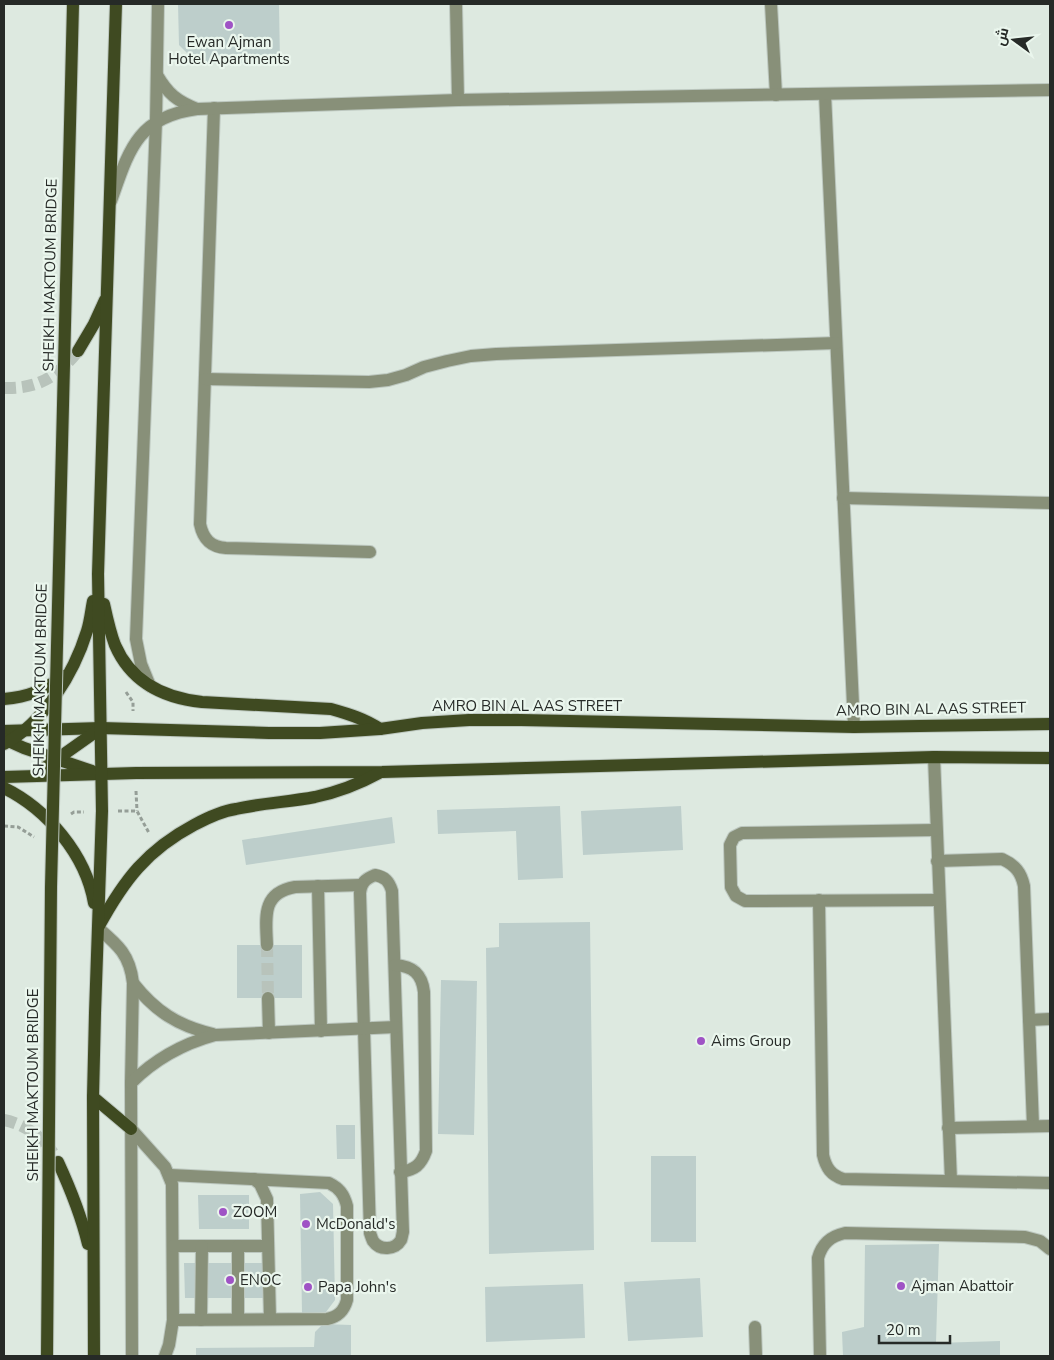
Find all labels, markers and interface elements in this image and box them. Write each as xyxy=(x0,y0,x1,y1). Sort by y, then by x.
north arrow xyxy=(989,15,1039,65)
marker: Ewan Ajman Hotel Apartments xyxy=(223,19,235,31)
text: ش xyxy=(990,26,1013,48)
place label: Ewan Ajman Hotel Apartments xyxy=(168,32,290,69)
street label: SHEIKH MAKTOUM BRIDGE xyxy=(38,178,62,372)
street label: SHEIKH MAKTOUM BRIDGE xyxy=(28,583,52,777)
street label: AMRO BIN AL AAS STREET xyxy=(432,696,622,716)
street label: AMRO BIN AL AAS STREET xyxy=(836,697,1026,721)
street label: SHEIKH MAKTOUM BRIDGE xyxy=(23,989,43,1181)
place label: Aims Group xyxy=(711,1031,791,1051)
marker: Aims Group xyxy=(695,1035,707,1047)
place label: ZOOM xyxy=(233,1202,277,1222)
marker: ZOOM xyxy=(217,1206,229,1218)
place label: McDonald's xyxy=(316,1214,395,1234)
marker: McDonald's xyxy=(300,1218,312,1230)
place label: ENOC xyxy=(240,1270,281,1290)
marker: ENOC xyxy=(224,1274,236,1286)
place label: Ajman Abattoir xyxy=(911,1276,1014,1296)
place label: Papa John's xyxy=(318,1277,396,1297)
marker: Ajman Abattoir xyxy=(895,1280,907,1292)
marker: Papa John's xyxy=(302,1281,314,1293)
scale bar xyxy=(879,1312,950,1344)
text: 20 m xyxy=(886,1320,921,1340)

